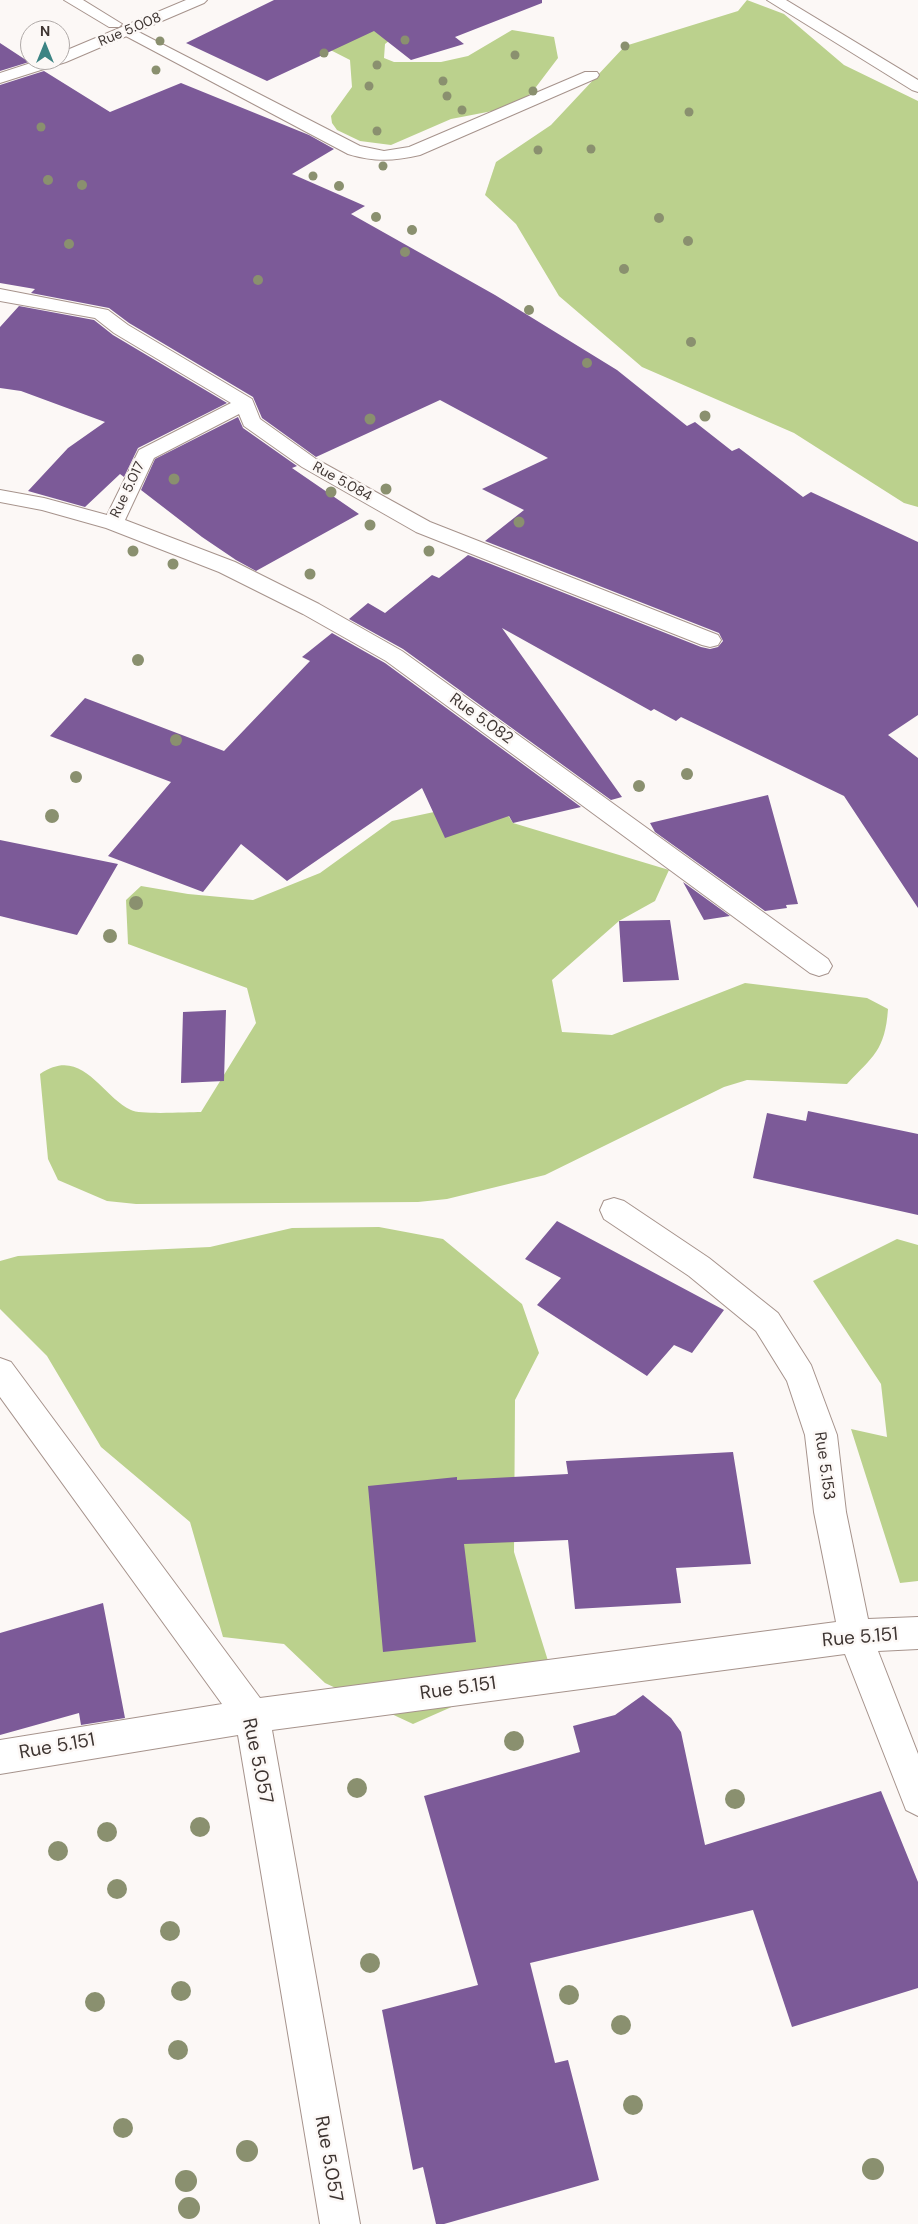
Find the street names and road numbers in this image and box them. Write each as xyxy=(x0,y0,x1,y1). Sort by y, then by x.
street label: Rue 5.008 xyxy=(96,9,164,51)
street label: Rue 5.017 xyxy=(107,459,149,521)
street label: Rue 5.084 xyxy=(309,459,375,505)
street label: Rue 5.082 xyxy=(445,690,517,748)
street label: Rue 5.153 xyxy=(810,1431,838,1501)
street label: Rue 5.151 xyxy=(821,1623,899,1653)
street label: Rue 5.151 xyxy=(419,1672,497,1706)
street label: Rue 5.057 xyxy=(237,1716,277,1806)
street label: Rue 5.151 xyxy=(17,1729,97,1765)
street label: Rue 5.057 xyxy=(309,2114,347,2204)

